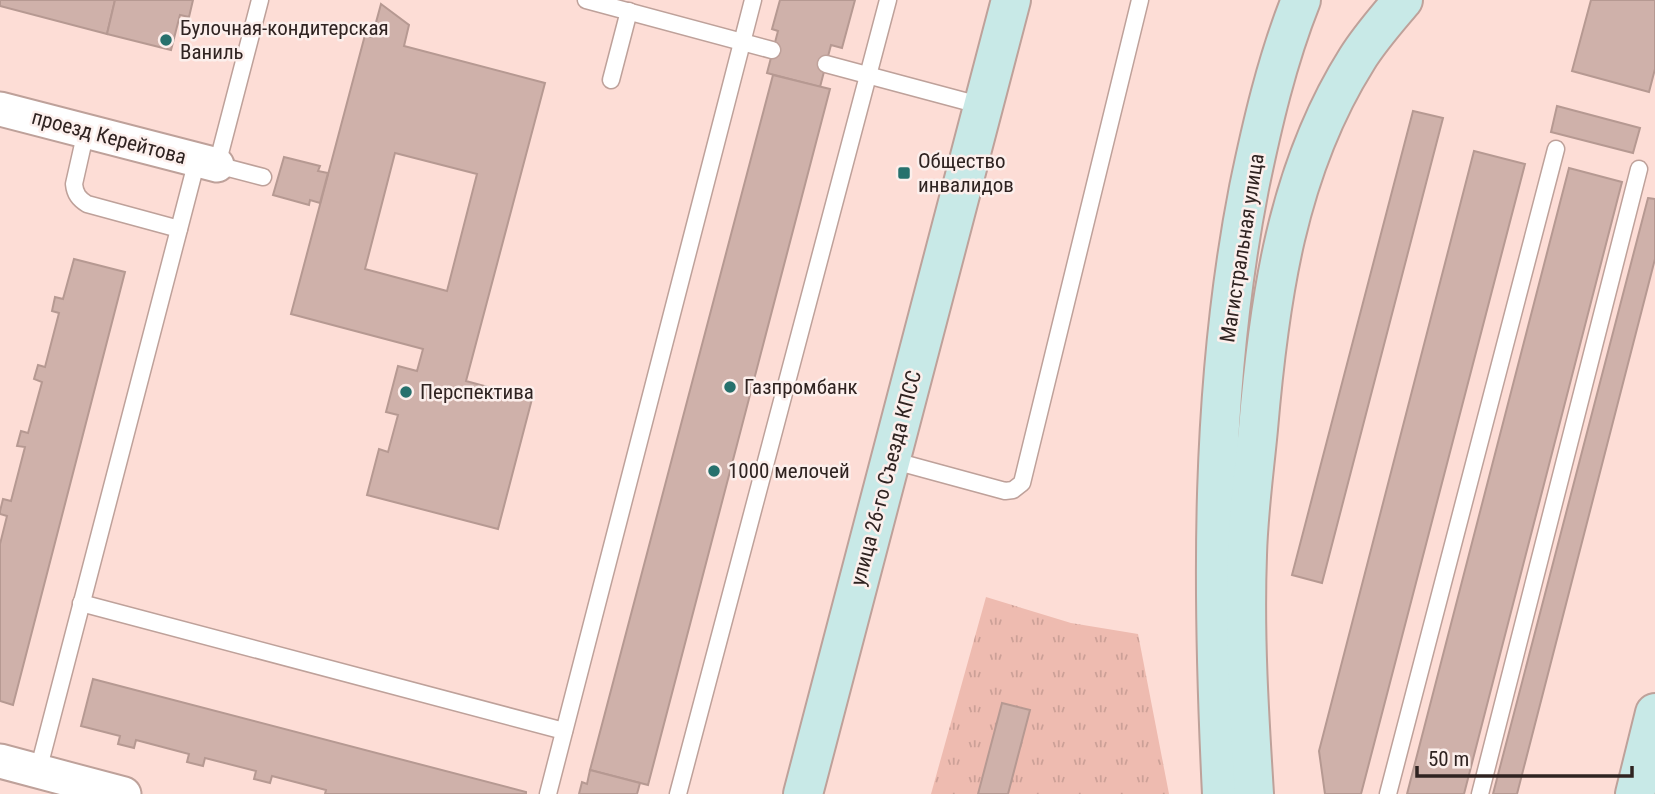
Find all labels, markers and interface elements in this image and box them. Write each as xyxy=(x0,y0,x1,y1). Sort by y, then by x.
place label: Булочная-кондитерская Ваниль xyxy=(180,16,389,64)
marker: Булочная-кондитерская Ваниль xyxy=(158,32,174,48)
street label: проезд Керейтова xyxy=(29,105,189,169)
place label: Общество инвалидов xyxy=(918,149,1014,197)
street label: Магистральная улица xyxy=(1215,152,1269,344)
marker: Общество инвалидов xyxy=(896,165,912,181)
street label: улица 26-го Съезда КПСС xyxy=(846,368,926,588)
place label: Газпромбанк xyxy=(744,375,858,399)
marker: Газпромбанк xyxy=(722,379,738,395)
place label: Перспектива xyxy=(420,380,534,404)
marker: Перспектива xyxy=(398,384,414,400)
place label: 1000 мелочей xyxy=(728,459,850,483)
marker: 1000 мелочей xyxy=(706,463,722,479)
scale bar xyxy=(1417,734,1632,778)
text: 50 m xyxy=(1428,747,1469,771)

